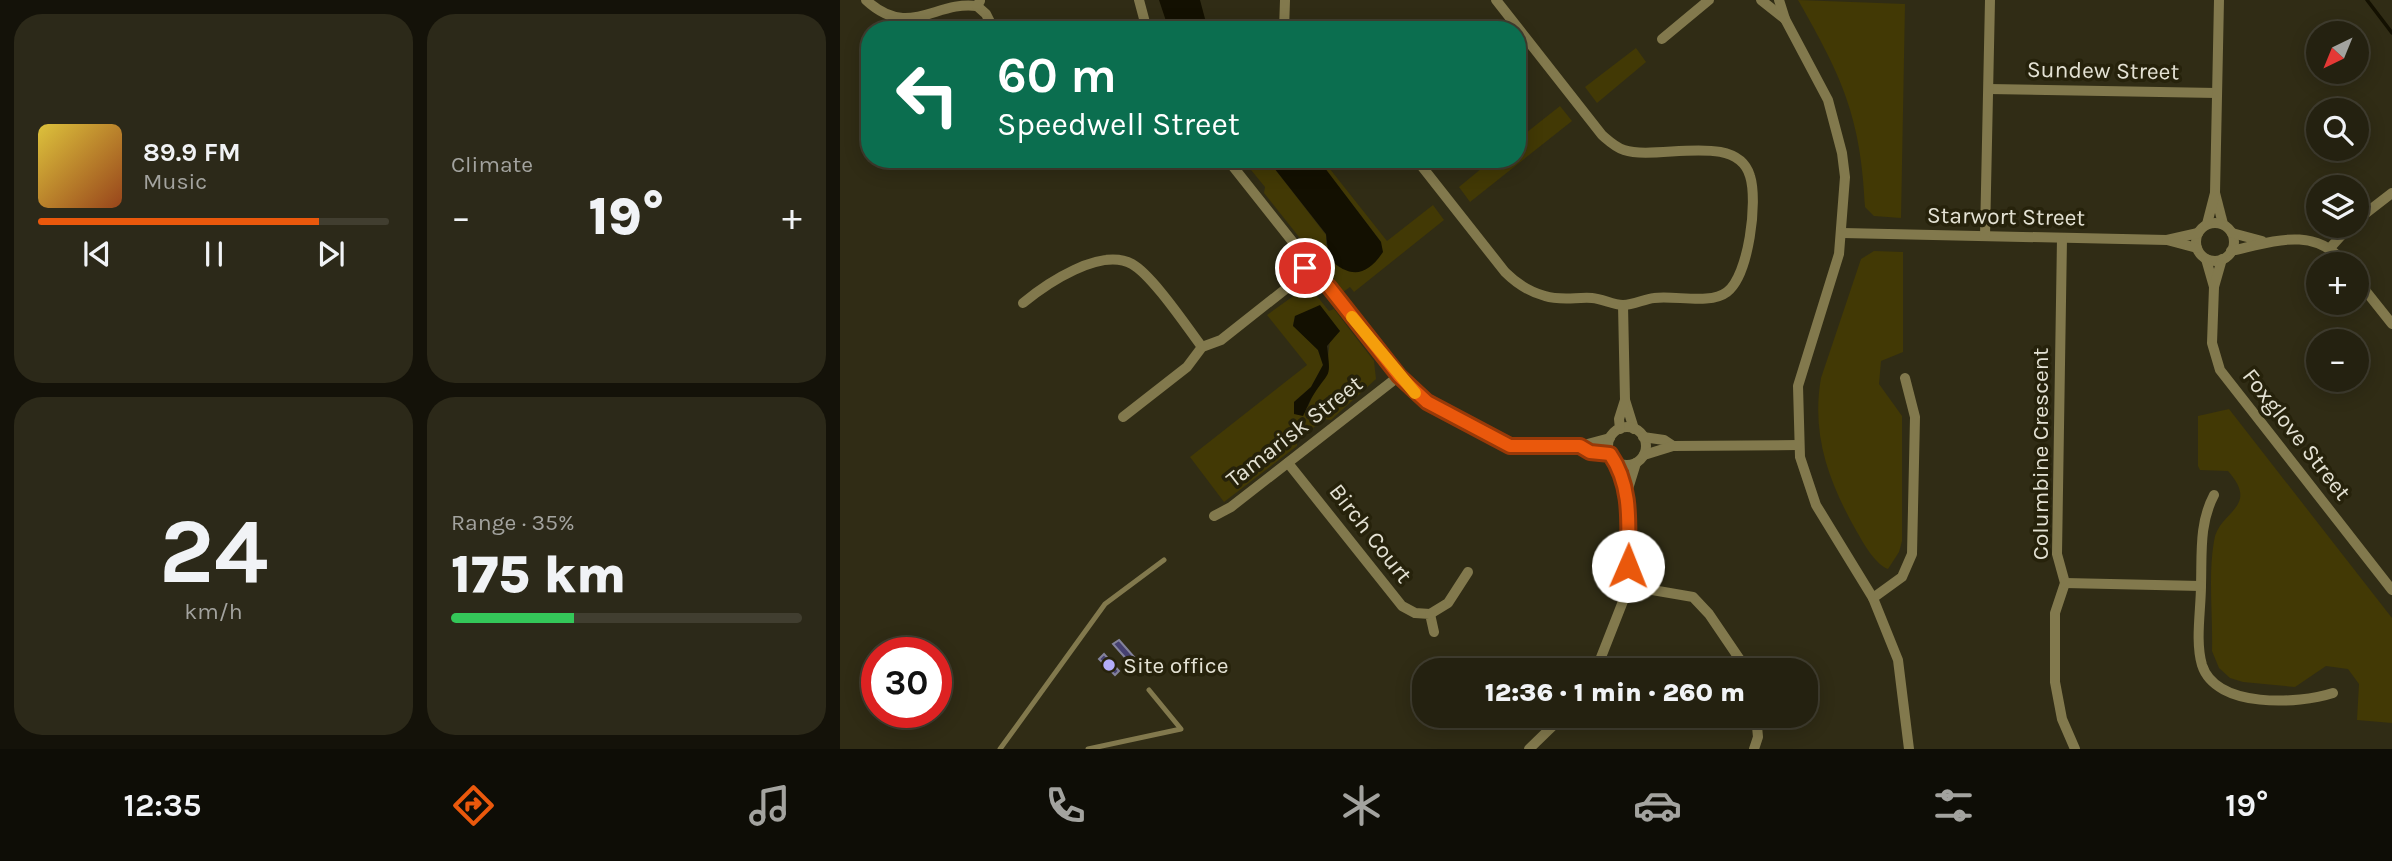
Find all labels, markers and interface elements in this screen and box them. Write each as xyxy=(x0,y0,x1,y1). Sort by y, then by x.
north arrow xyxy=(2306,21,2370,84)
map controls xyxy=(2306,21,2369,392)
text: 60 m xyxy=(997,47,1117,104)
icon: left xyxy=(882,49,973,140)
street label: Sundew Street xyxy=(2027,56,2180,85)
button: search xyxy=(2306,98,2369,161)
text: Speedwell Street xyxy=(997,106,1240,143)
text: 89.9 FM xyxy=(143,137,241,168)
text: Climate xyxy=(451,151,533,178)
text: Music xyxy=(143,168,207,195)
button: layers xyxy=(2306,175,2369,238)
text: 19° xyxy=(588,186,665,247)
text: − xyxy=(451,195,471,240)
text: + xyxy=(782,195,802,240)
street label: Starwort Street xyxy=(1927,202,2086,231)
icon: previous xyxy=(78,235,116,273)
icon: pause xyxy=(195,235,233,273)
icon: next xyxy=(312,235,350,273)
pin xyxy=(1275,238,1335,298)
icon: arrive xyxy=(1286,249,1324,287)
button: + xyxy=(2306,252,2369,315)
button: − xyxy=(2306,329,2369,392)
street label: Columbine Crescent xyxy=(2027,347,2054,560)
street label: Foxglove Street xyxy=(2237,363,2357,506)
street label: Tamarisk Street xyxy=(1221,370,1368,493)
street label: Birch Court xyxy=(1324,478,1418,588)
text: 24 xyxy=(159,499,268,605)
text: Range · 35% xyxy=(451,509,575,536)
position arrow xyxy=(1591,529,1665,603)
text: 175 km xyxy=(451,544,626,605)
text: km/h xyxy=(184,598,243,625)
speed limit sign: 30 xyxy=(861,637,952,728)
place label: Site office xyxy=(1123,652,1229,679)
marker: Site office xyxy=(1101,657,1117,673)
text: 12:36 · 1 min · 260 m xyxy=(1485,677,1745,708)
icon: directions xyxy=(449,781,498,830)
icon: music xyxy=(745,781,794,830)
icon: phone xyxy=(1041,781,1090,830)
icon: climate xyxy=(1337,781,1386,830)
icon: car xyxy=(1633,781,1682,830)
icon: filters xyxy=(1929,781,1978,830)
text: 12:35 xyxy=(124,787,201,824)
text: 19° xyxy=(2225,787,2268,824)

